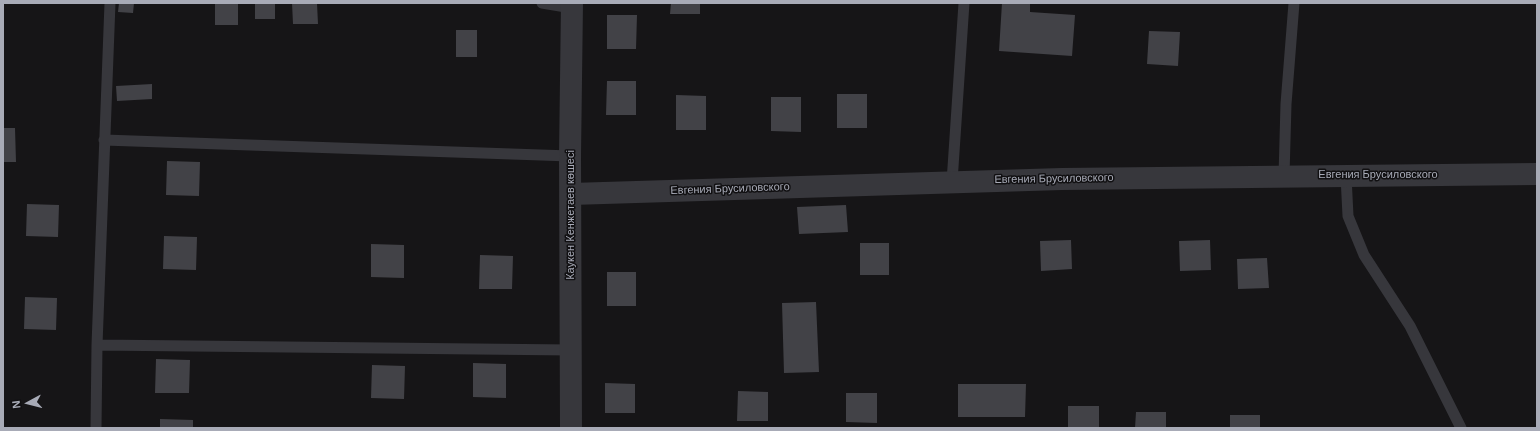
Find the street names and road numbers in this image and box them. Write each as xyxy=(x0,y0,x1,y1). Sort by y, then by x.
street label: Каукен Кенжетаев көшесі xyxy=(564,150,578,280)
street label: Евгения Брусиловского xyxy=(1318,168,1438,182)
street label: Евгения Брусиловского xyxy=(994,171,1114,187)
street label: Евгения Брусиловского xyxy=(670,180,790,198)

